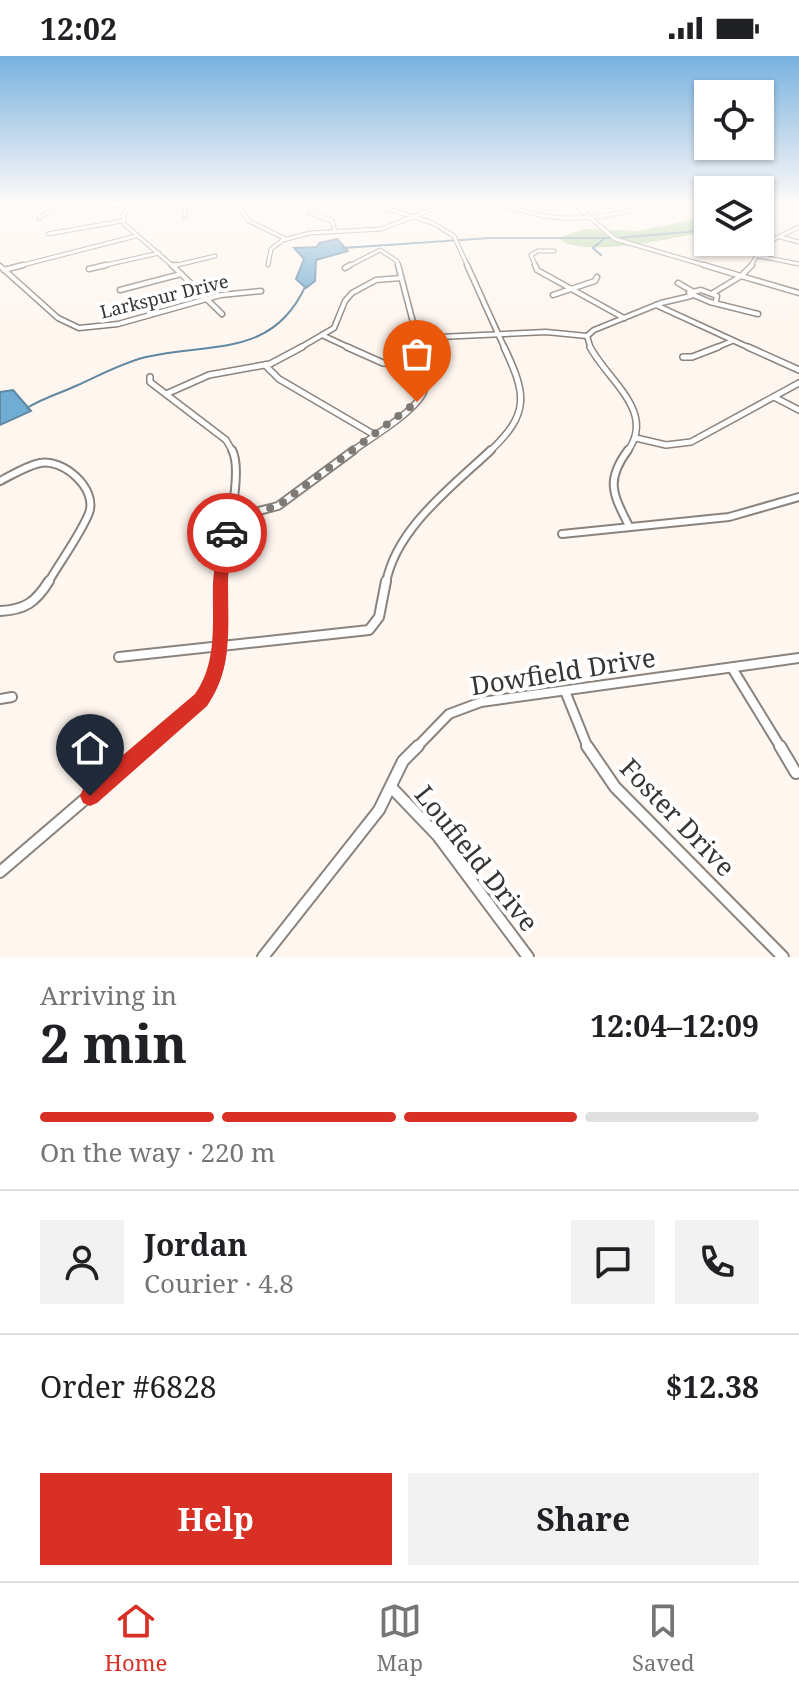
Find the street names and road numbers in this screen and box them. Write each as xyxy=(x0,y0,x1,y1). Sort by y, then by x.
street label: Larkspur Drive xyxy=(97,268,231,324)
street label: Dowfield Drive xyxy=(468,639,658,703)
street label: Foster Drive xyxy=(612,750,744,884)
street label: Loufield Drive xyxy=(407,777,547,939)

